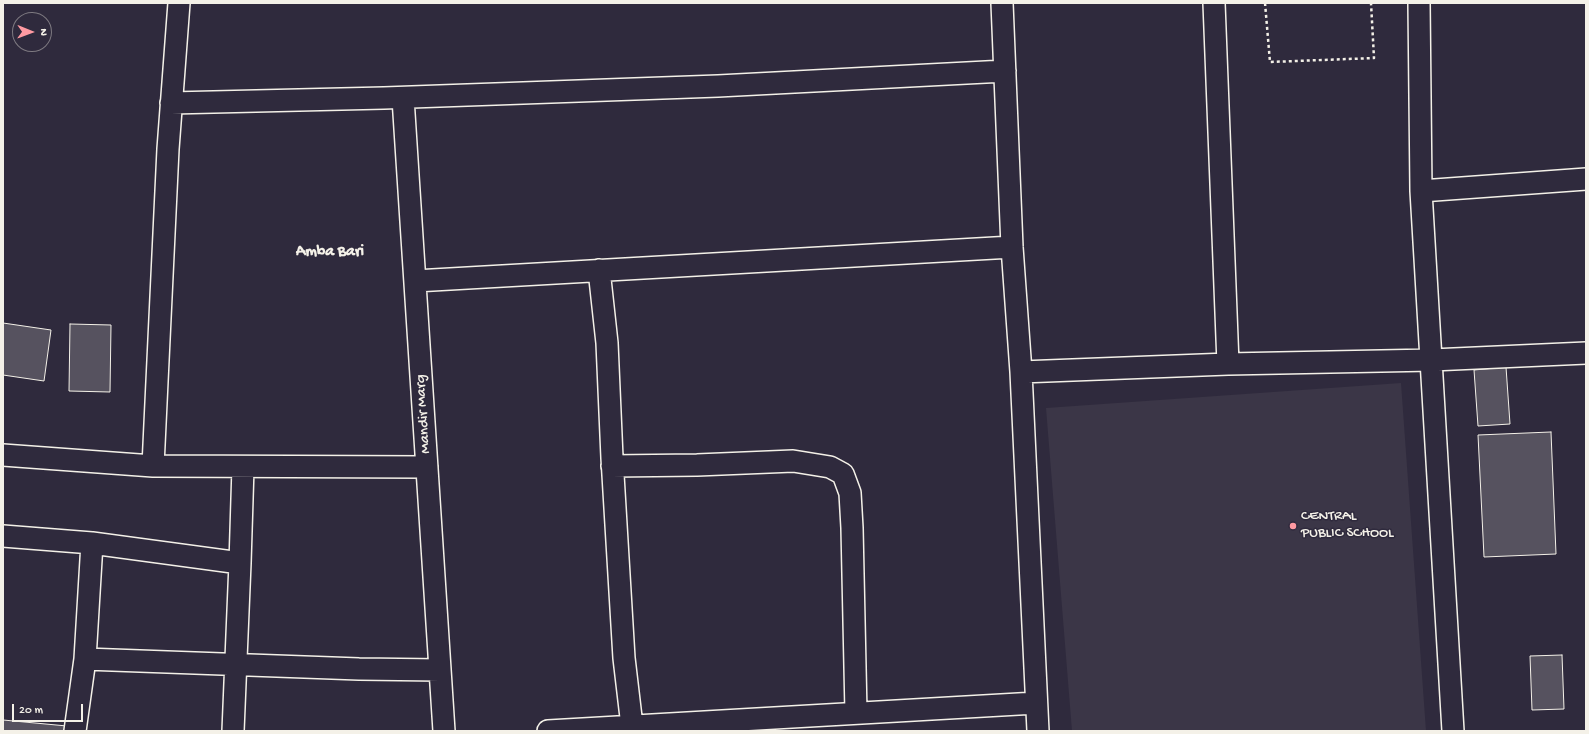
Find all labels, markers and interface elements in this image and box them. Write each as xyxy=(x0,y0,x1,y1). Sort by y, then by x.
north arrow xyxy=(12,12,52,52)
text: N xyxy=(37,28,49,36)
district label: Amba Bari xyxy=(296,243,364,263)
street label: Mandir Marg xyxy=(412,374,436,454)
place label: CENTRAL PUBLIC SCHOOL xyxy=(1301,508,1394,543)
marker: CENTRAL PUBLIC SCHOOL xyxy=(1288,521,1298,531)
scale bar xyxy=(14,696,85,722)
text: 20 m xyxy=(19,704,43,718)

